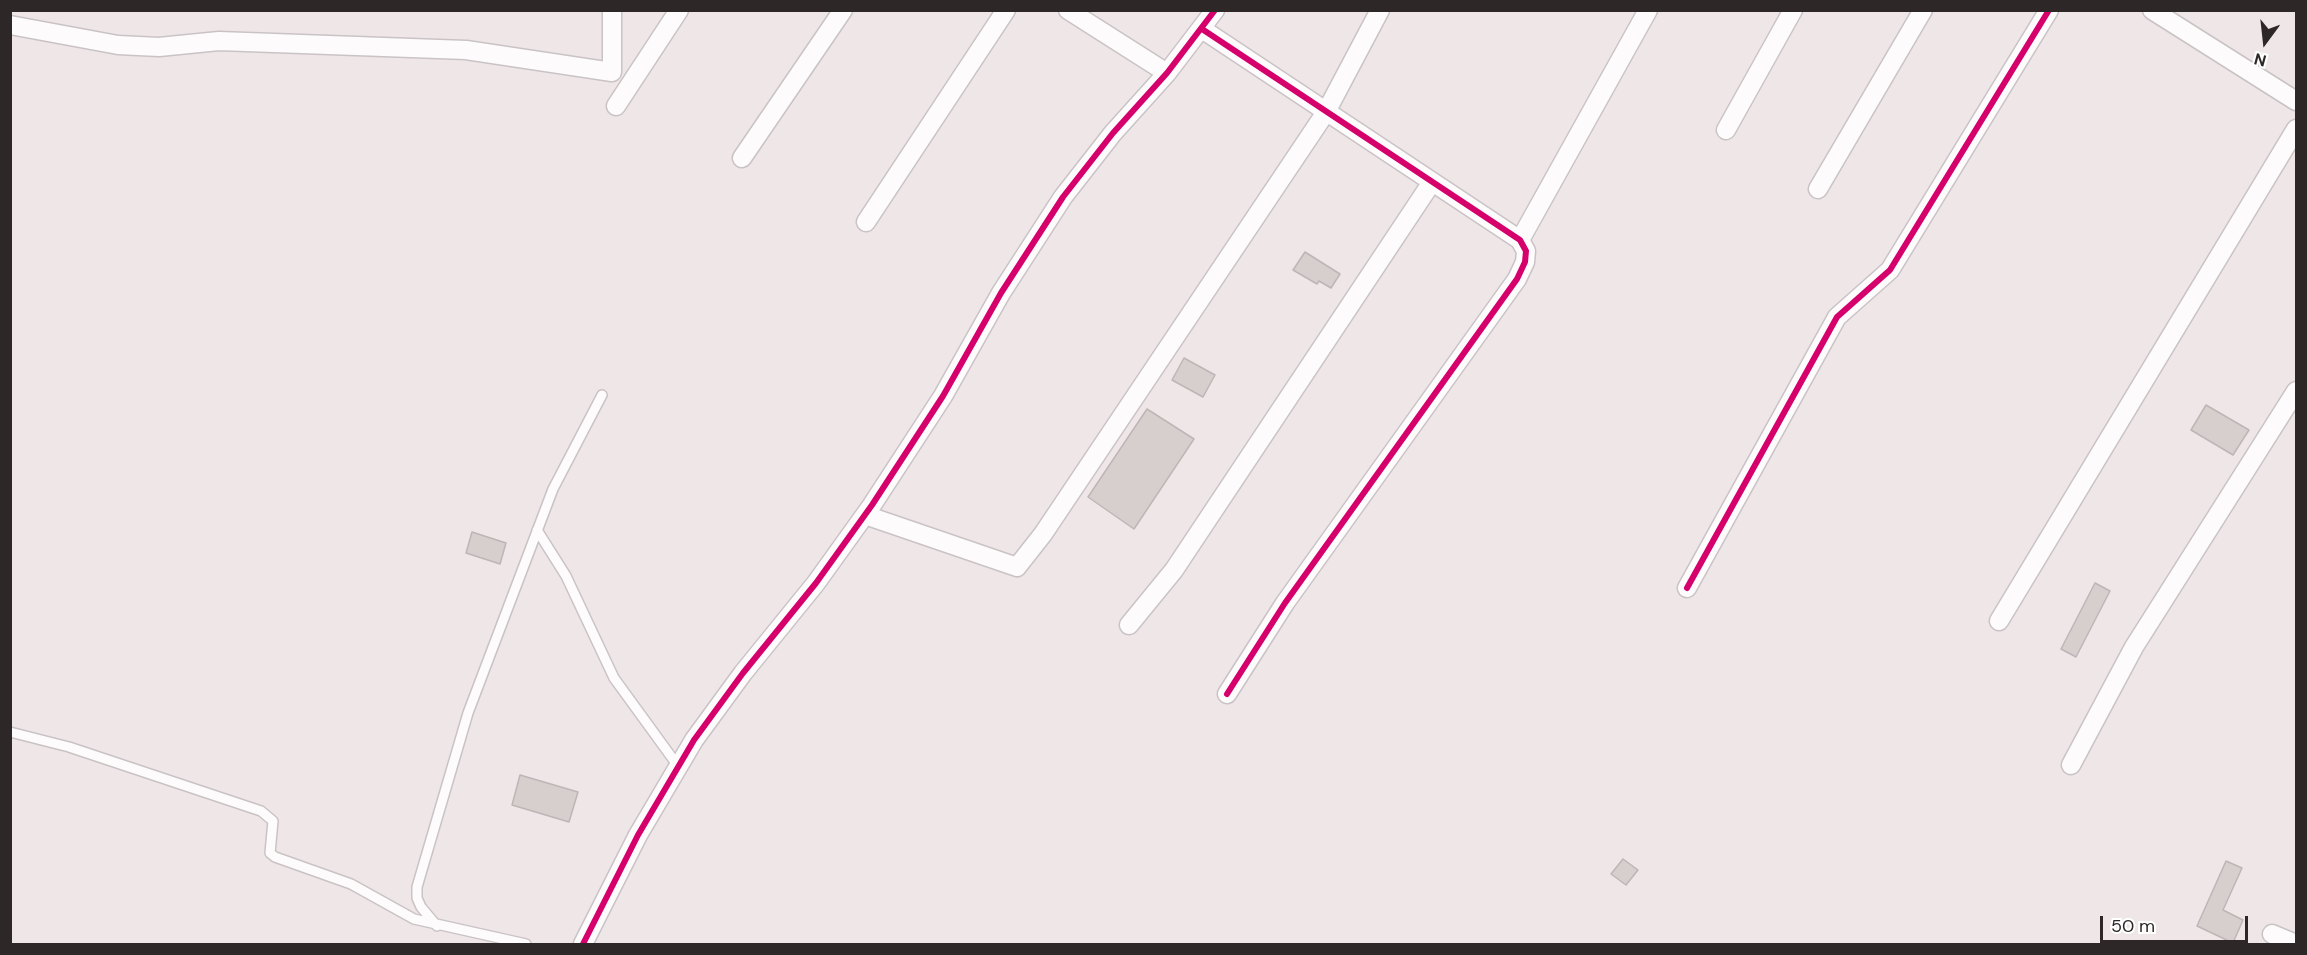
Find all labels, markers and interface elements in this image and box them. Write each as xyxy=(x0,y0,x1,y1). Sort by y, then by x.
north arrow xyxy=(2235,12,2295,72)
text: N xyxy=(2252,48,2269,72)
scale bar xyxy=(2103,904,2252,942)
text: 50 m xyxy=(2111,914,2155,938)

